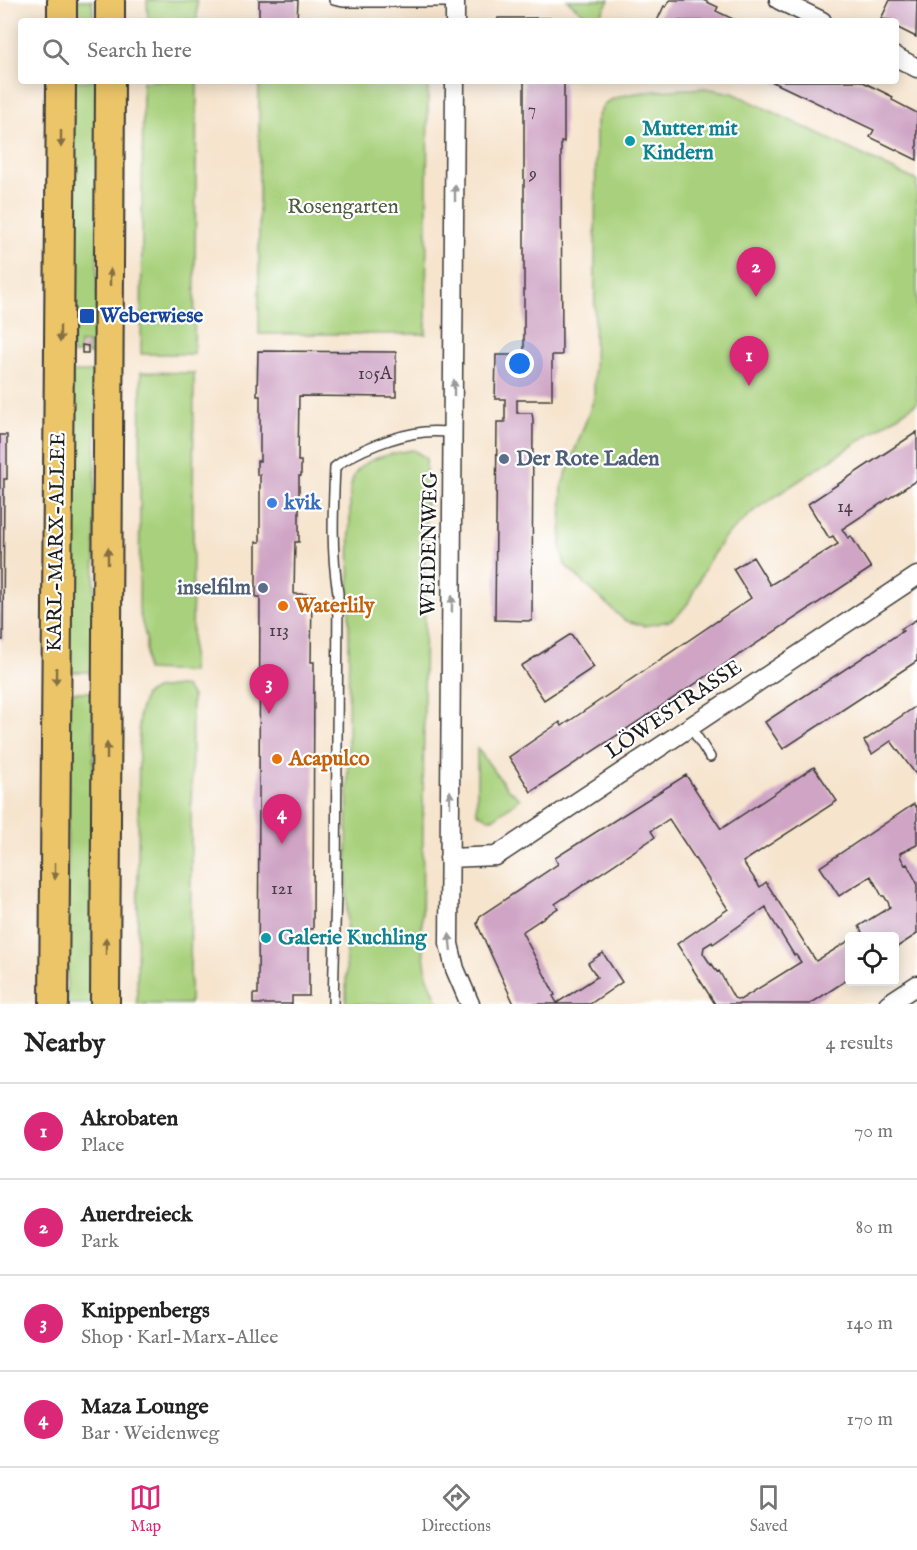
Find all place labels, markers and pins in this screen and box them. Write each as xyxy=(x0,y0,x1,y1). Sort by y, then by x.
place label: Mutter mit Kindern xyxy=(642,116,739,167)
marker: Mutter mit Kindern xyxy=(623,134,637,148)
pin: 2 xyxy=(736,248,776,297)
place label: Weberwiese xyxy=(99,303,204,330)
marker: Weberwiese xyxy=(78,307,96,325)
pin: 1 xyxy=(730,336,768,386)
place label: Der Rote Laden xyxy=(516,446,659,473)
marker: Der Rote Laden xyxy=(497,452,511,466)
place label: kvik xyxy=(283,490,322,517)
marker: kvik xyxy=(265,496,279,510)
place label: inselfilm xyxy=(177,575,252,602)
marker: inselfilm xyxy=(256,581,270,595)
place label: Waterlily xyxy=(294,593,375,620)
marker: Waterlily xyxy=(276,599,290,613)
pin: 3 xyxy=(250,664,288,714)
place label: Acapulco xyxy=(288,746,370,773)
marker: Acapulco xyxy=(270,752,284,766)
pin: 4 xyxy=(262,794,302,844)
place label: Galerie Kuchling xyxy=(278,925,427,952)
marker: Galerie Kuchling xyxy=(259,931,273,945)

